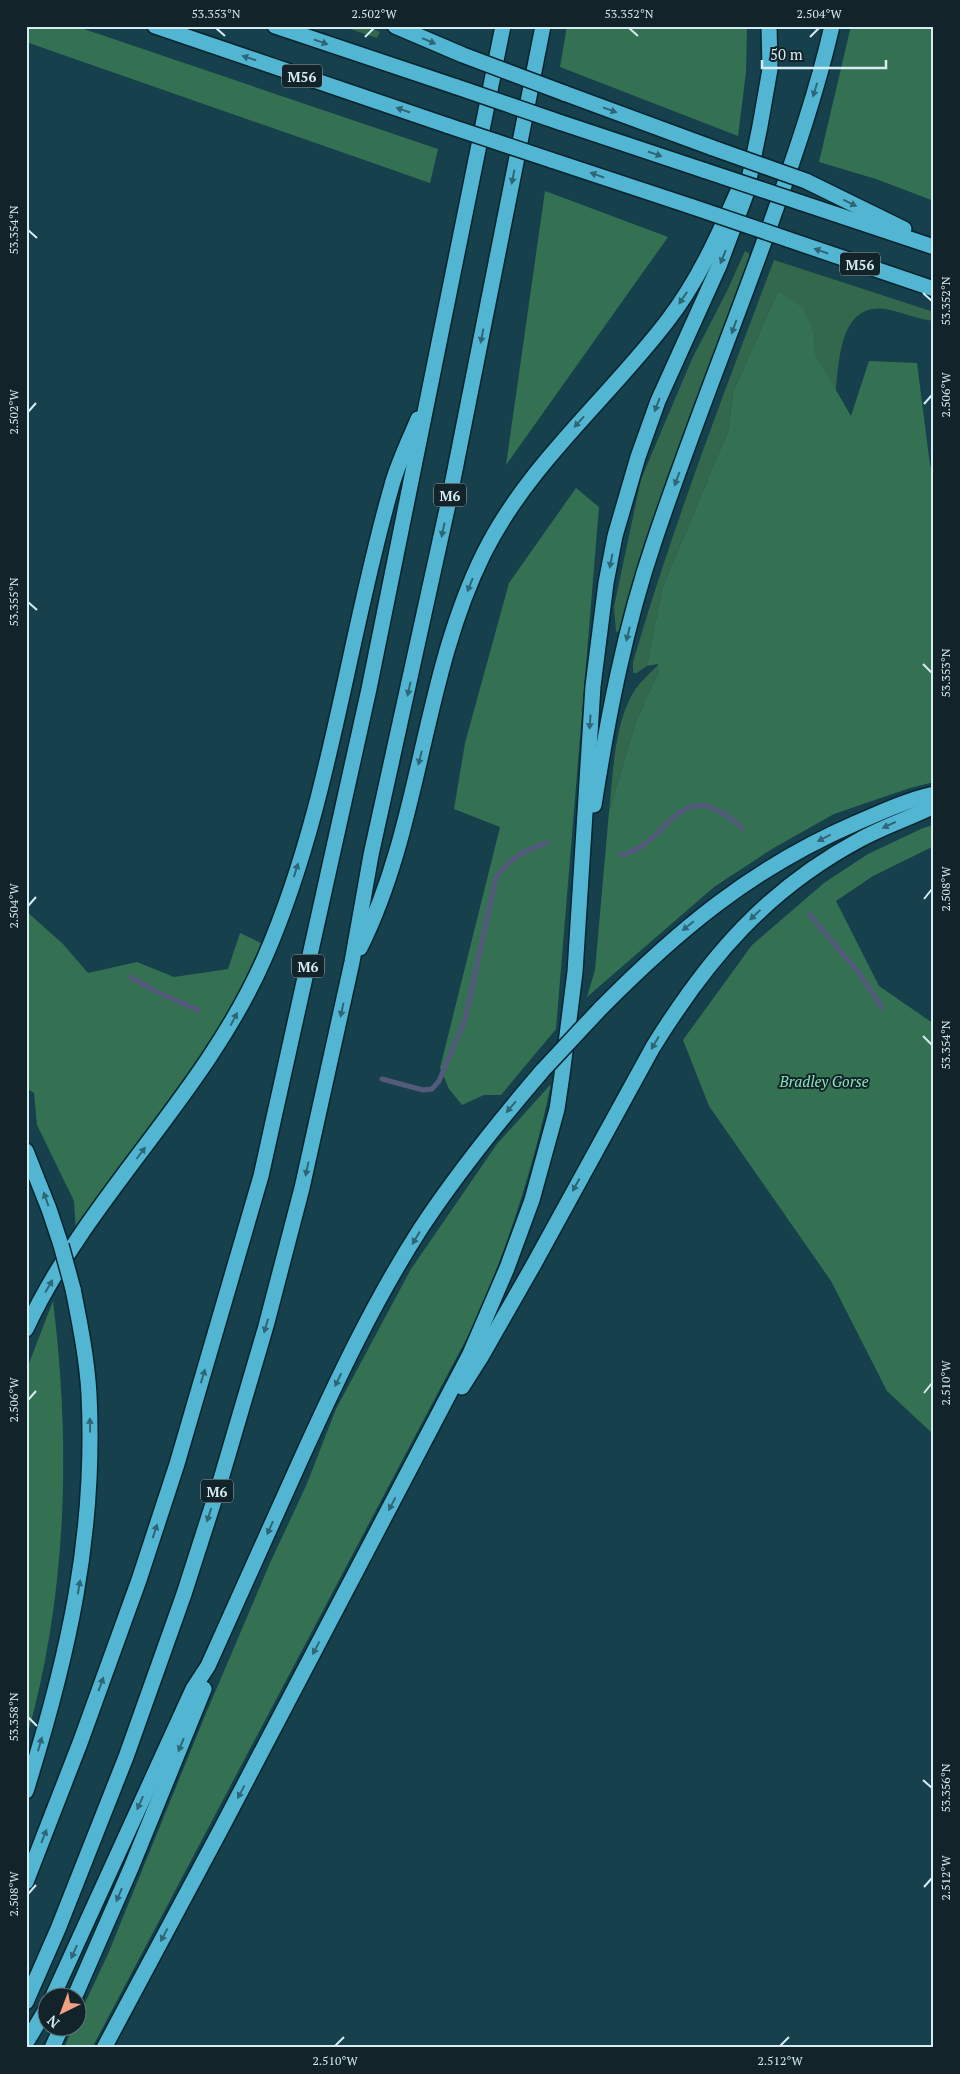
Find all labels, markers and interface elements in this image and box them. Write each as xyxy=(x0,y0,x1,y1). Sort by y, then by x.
text: 53.353°N xyxy=(191,6,241,21)
text: 2.502°W xyxy=(351,6,397,21)
text: 53.352°N xyxy=(604,6,654,21)
text: 2.504°W xyxy=(796,6,842,21)
one-way arrow xyxy=(422,37,436,45)
one-way arrow xyxy=(314,38,329,46)
scale bar xyxy=(762,38,886,70)
text: 50 m xyxy=(770,44,803,64)
one-way arrow xyxy=(242,54,257,61)
road number: M56 xyxy=(282,64,322,88)
one-way arrow xyxy=(811,83,819,98)
one-way arrow xyxy=(396,106,411,113)
one-way arrow xyxy=(603,106,618,114)
one-way arrow xyxy=(647,151,662,158)
one-way arrow xyxy=(509,169,517,185)
one-way arrow xyxy=(590,171,605,178)
one-way arrow xyxy=(843,199,857,207)
text: 53.354°N xyxy=(6,205,21,255)
one-way arrow xyxy=(814,246,829,254)
one-way arrow xyxy=(719,250,727,265)
road number: M56 xyxy=(840,252,880,276)
text: 53.352°N xyxy=(938,276,953,326)
one-way arrow xyxy=(679,291,688,305)
one-way arrow xyxy=(729,319,737,334)
one-way arrow xyxy=(477,329,485,345)
text: 2.506°W xyxy=(938,372,953,418)
text: 2.502°W xyxy=(6,389,21,435)
one-way arrow xyxy=(653,398,661,413)
one-way arrow xyxy=(573,416,585,428)
one-way arrow xyxy=(673,472,681,487)
road number: M6 xyxy=(434,484,466,506)
one-way arrow xyxy=(439,523,447,538)
one-way arrow xyxy=(606,553,614,569)
text: 53.355°N xyxy=(6,577,21,627)
one-way arrow xyxy=(466,578,474,593)
one-way arrow xyxy=(623,626,631,641)
text: 53.353°N xyxy=(938,648,953,698)
one-way arrow xyxy=(404,681,412,697)
one-way arrow xyxy=(586,714,594,730)
one-way arrow xyxy=(416,750,424,765)
one-way arrow xyxy=(882,822,896,830)
one-way arrow xyxy=(817,834,831,842)
one-way arrow xyxy=(293,862,301,877)
text: 2.508°W xyxy=(938,866,953,912)
text: 2.504°W xyxy=(6,883,21,929)
one-way arrow xyxy=(749,909,761,921)
one-way arrow xyxy=(682,921,695,932)
road number: M6 xyxy=(292,954,324,978)
one-way arrow xyxy=(338,1002,346,1018)
one-way arrow xyxy=(230,1012,238,1027)
text: 53.354°N xyxy=(938,1020,953,1070)
one-way arrow xyxy=(651,1037,660,1050)
park label: Bradley Gorse xyxy=(778,1071,869,1091)
one-way arrow xyxy=(506,1100,517,1113)
one-way arrow xyxy=(136,1147,147,1160)
one-way arrow xyxy=(302,1161,310,1177)
one-way arrow xyxy=(572,1178,580,1192)
one-way arrow xyxy=(42,1191,50,1206)
one-way arrow xyxy=(411,1231,420,1244)
one-way arrow xyxy=(44,1279,53,1292)
one-way arrow xyxy=(262,1318,270,1334)
text: 2.510°W xyxy=(938,1360,953,1406)
one-way arrow xyxy=(200,1368,208,1383)
one-way arrow xyxy=(333,1373,341,1387)
text: 2.506°W xyxy=(6,1377,21,1423)
one-way arrow xyxy=(85,1417,93,1433)
road number: M6 xyxy=(201,1480,233,1502)
one-way arrow xyxy=(387,1498,396,1511)
one-way arrow xyxy=(205,1508,213,1523)
one-way arrow xyxy=(265,1521,273,1535)
one-way arrow xyxy=(151,1523,159,1538)
one-way arrow xyxy=(75,1578,83,1594)
one-way arrow xyxy=(312,1641,320,1655)
one-way arrow xyxy=(97,1676,105,1691)
text: 53.358°N xyxy=(6,1692,21,1742)
one-way arrow xyxy=(37,1737,45,1752)
one-way arrow xyxy=(177,1737,185,1752)
text: 53.356°N xyxy=(938,1763,953,1813)
one-way arrow xyxy=(236,1785,245,1799)
one-way arrow xyxy=(136,1796,144,1810)
one-way arrow xyxy=(40,1828,48,1843)
text: 2.512°W xyxy=(938,1855,953,1901)
text: 2.508°W xyxy=(6,1871,21,1917)
one-way arrow xyxy=(115,1888,123,1902)
one-way arrow xyxy=(160,1928,168,1943)
one-way arrow xyxy=(69,1945,77,1959)
north arrow xyxy=(38,1986,88,2036)
text: N xyxy=(42,2011,63,2033)
text: 2.510°W xyxy=(312,2053,358,2068)
text: 2.512°W xyxy=(757,2053,803,2068)

